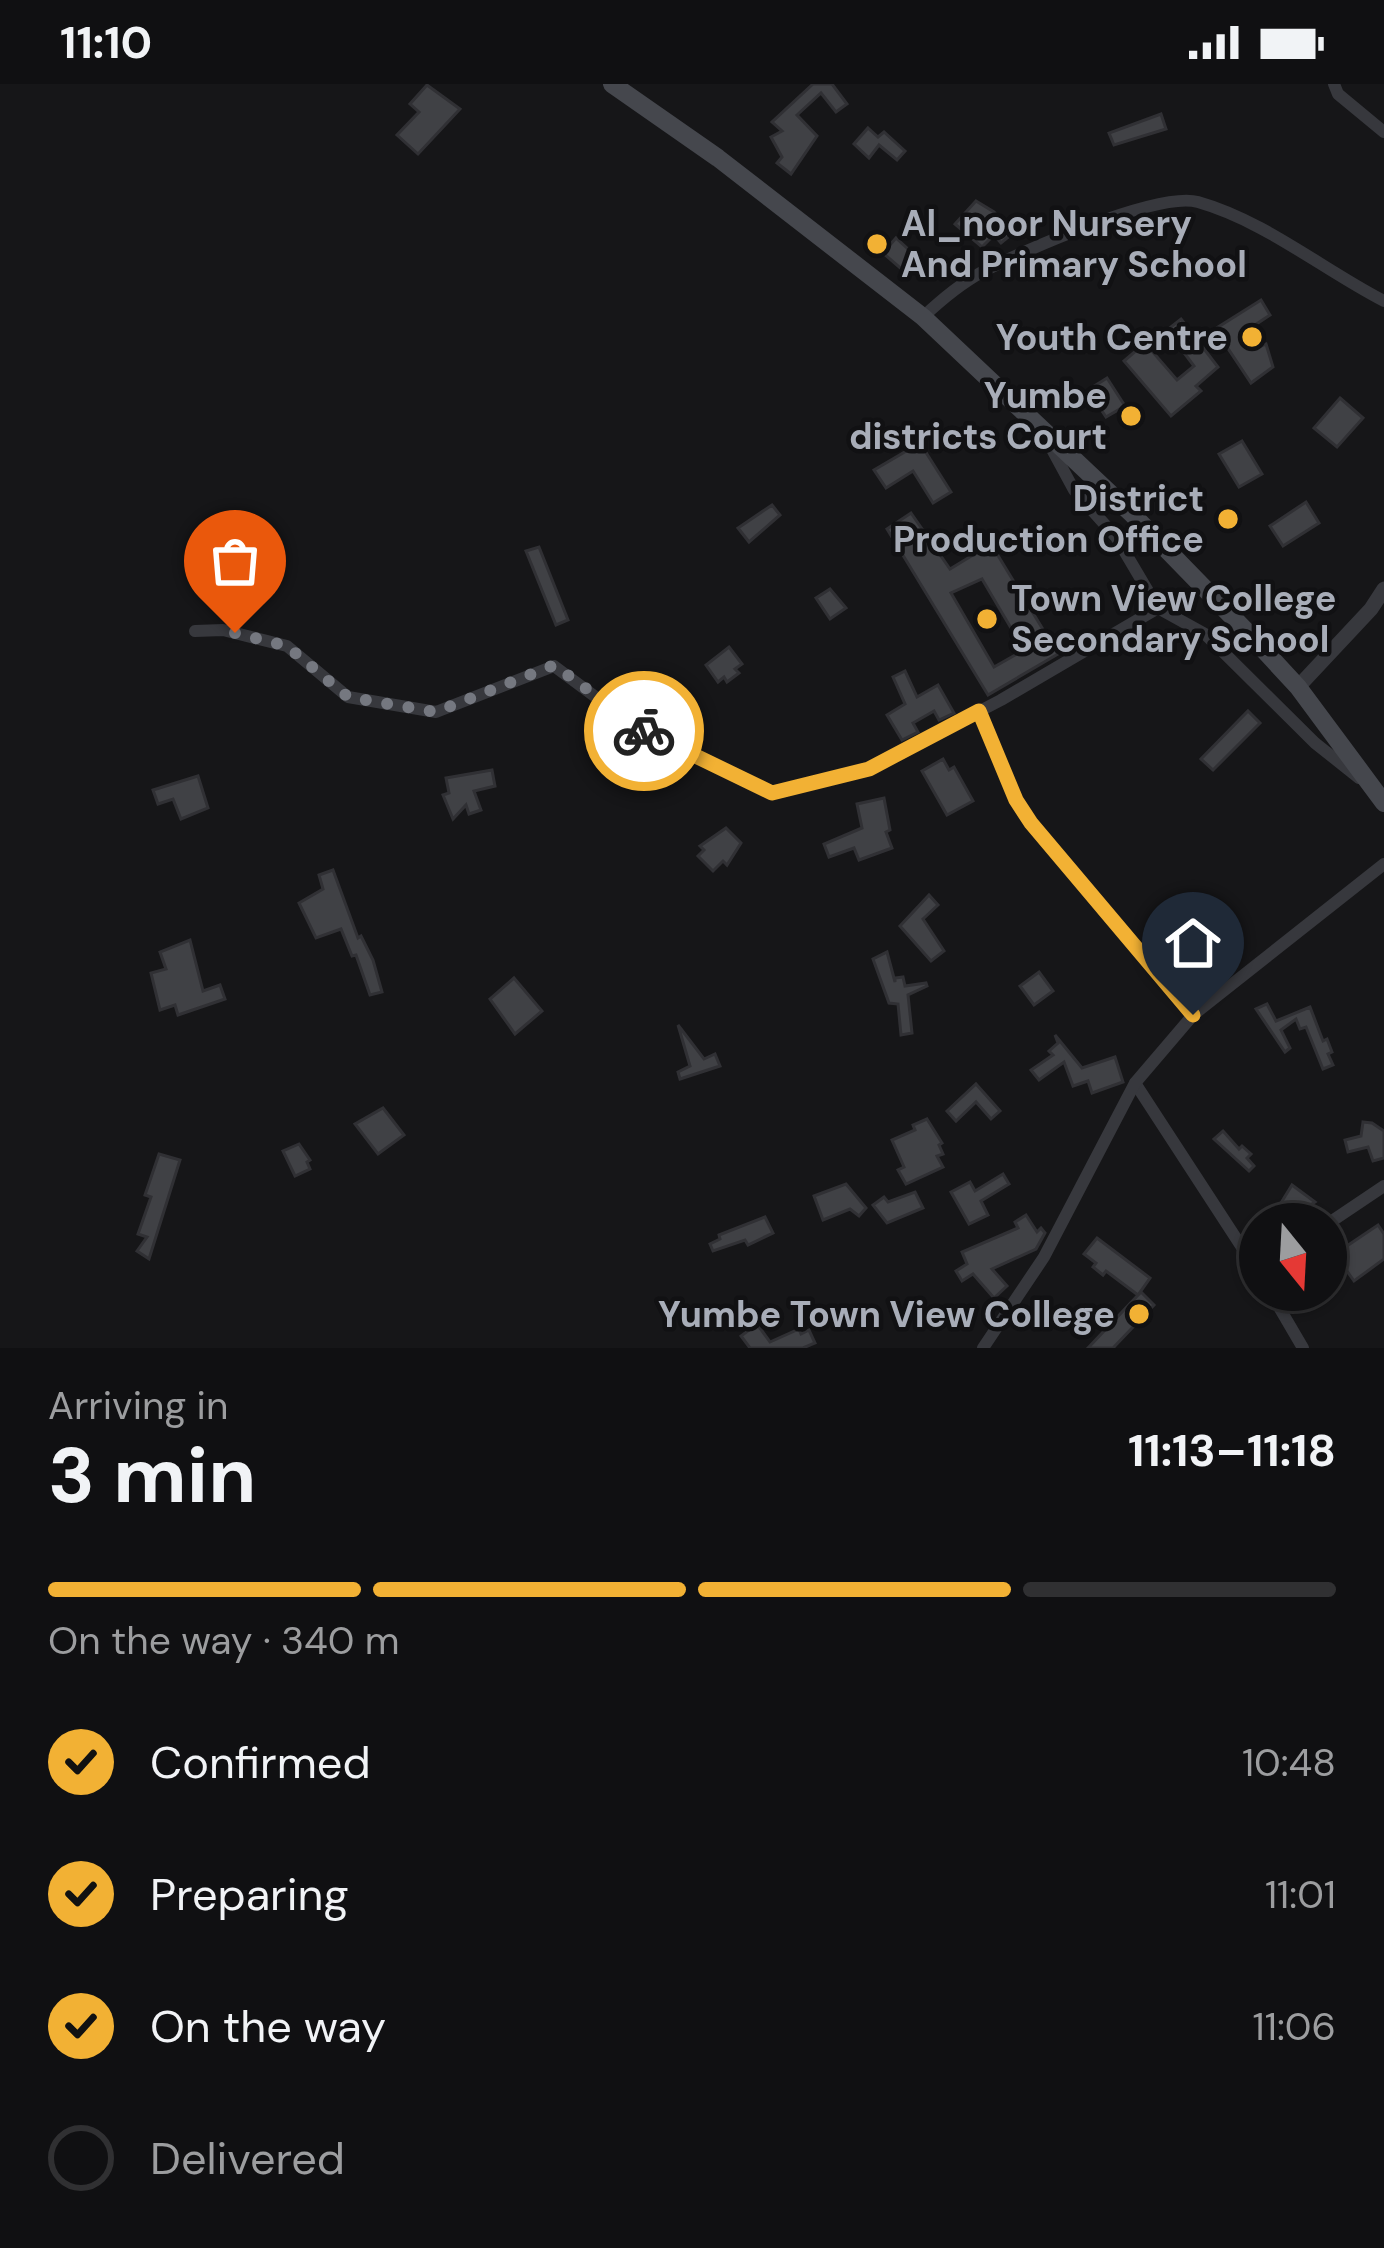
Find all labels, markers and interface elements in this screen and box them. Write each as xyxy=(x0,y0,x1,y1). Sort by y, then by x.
text: 11:10 xyxy=(60,13,152,72)
place label: Al_noor Nursery And Primary School xyxy=(901,200,1247,288)
marker: Al_noor Nursery And Primary School xyxy=(864,231,890,257)
place label: Youth Centre xyxy=(996,314,1228,361)
marker: Youth Centre xyxy=(1239,324,1265,350)
place label: Yumbe districts Court xyxy=(849,372,1107,460)
marker: Yumbe districts Court xyxy=(1118,403,1144,429)
place label: District Production Office xyxy=(893,475,1204,563)
marker: District Production Office xyxy=(1215,506,1241,532)
pin xyxy=(184,510,286,633)
icon: bag xyxy=(202,528,268,594)
place label: Town View College Secondary School xyxy=(1011,575,1336,663)
marker: Town View College Secondary School xyxy=(974,606,1000,632)
courier xyxy=(584,671,704,791)
icon: bike xyxy=(611,698,677,764)
pin xyxy=(1142,892,1244,1015)
icon: home xyxy=(1160,910,1226,976)
north arrow xyxy=(1239,1203,1347,1311)
map controls xyxy=(1239,1203,1347,1311)
place label: Yumbe Town View College xyxy=(658,1291,1115,1338)
marker: Yumbe Town View College xyxy=(1126,1301,1152,1327)
text: Arriving in xyxy=(48,1380,228,1431)
text: 11:13–11:18 xyxy=(1128,1421,1336,1480)
text: 3 min xyxy=(48,1425,256,1526)
text: On the way · 340 m xyxy=(48,1615,400,1666)
icon: check xyxy=(48,1729,114,1795)
text: Confirmed xyxy=(150,1733,371,1792)
text: 10:48 xyxy=(1242,1737,1336,1788)
icon: check xyxy=(48,1861,114,1927)
text: Preparing xyxy=(150,1865,349,1924)
text: 11:01 xyxy=(1265,1869,1336,1920)
icon: check xyxy=(48,1993,114,2059)
text: On the way xyxy=(150,1997,386,2056)
text: 11:06 xyxy=(1253,2001,1336,2052)
text: Delivered xyxy=(150,2129,345,2188)

